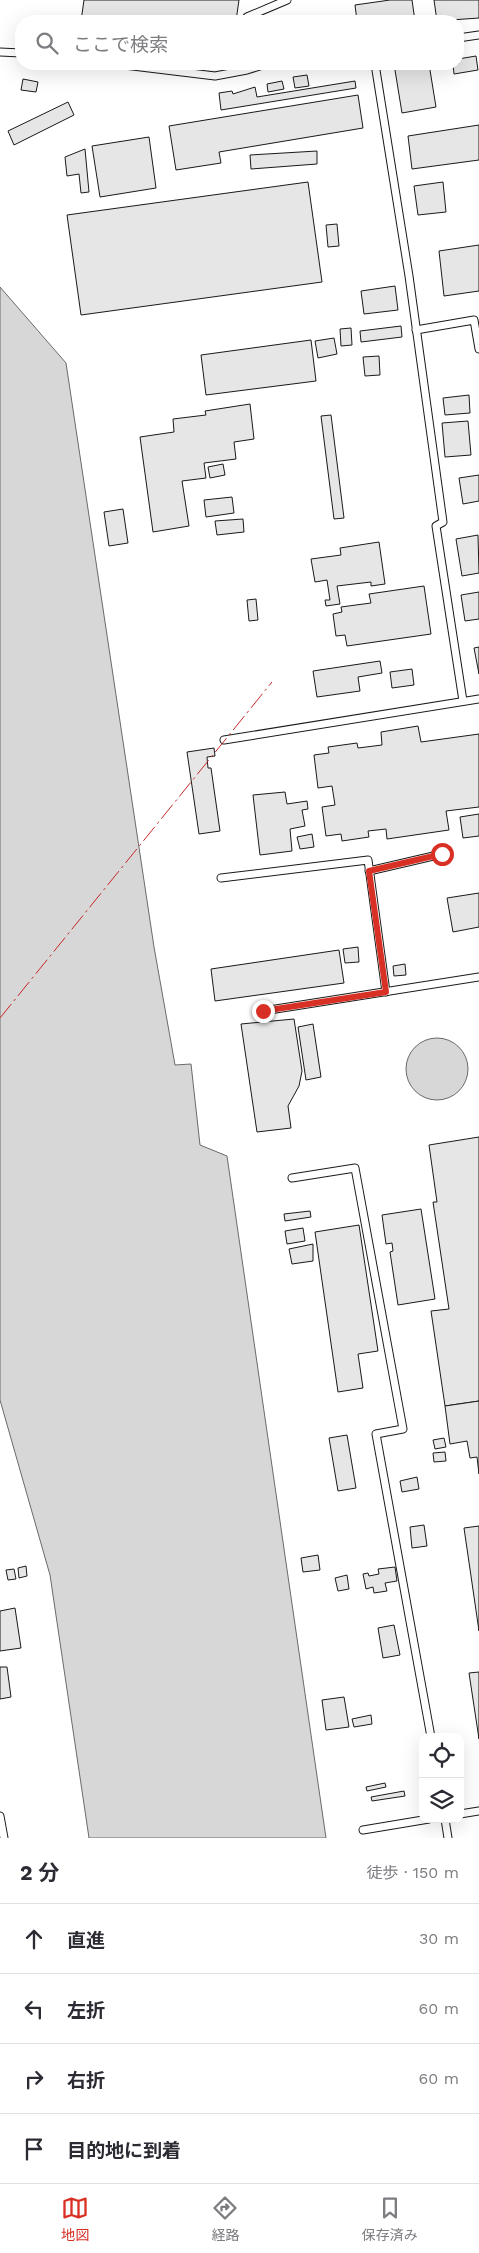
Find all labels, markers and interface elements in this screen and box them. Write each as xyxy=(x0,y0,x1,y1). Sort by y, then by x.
search box xyxy=(15,15,464,70)
icon: search xyxy=(33,29,61,57)
text: ここで検索 xyxy=(73,33,168,56)
route start xyxy=(431,843,454,866)
route end xyxy=(252,1000,275,1023)
map controls xyxy=(419,1733,464,1823)
button: locate xyxy=(419,1733,464,1778)
button: layers xyxy=(419,1778,464,1823)
text: 2 分 xyxy=(20,1860,60,1885)
text: 徒歩 · 150 m xyxy=(367,1863,459,1882)
icon: ahead xyxy=(20,1925,48,1953)
text: 直進 xyxy=(67,1929,105,1952)
text: 30 m xyxy=(419,1929,459,1948)
icon: left xyxy=(20,1995,48,2023)
text: 左折 xyxy=(67,1999,105,2022)
text: 60 m xyxy=(419,1999,459,2018)
icon: right xyxy=(20,2065,48,2093)
text: 右折 xyxy=(67,2069,105,2092)
text: 60 m xyxy=(419,2069,459,2088)
icon: arrive xyxy=(20,2135,48,2163)
text: 目的地に到着 xyxy=(67,2139,181,2162)
tab: 地図 xyxy=(61,2194,89,2244)
tab: 経路 xyxy=(211,2194,239,2244)
tab: 保存済み xyxy=(362,2194,418,2244)

